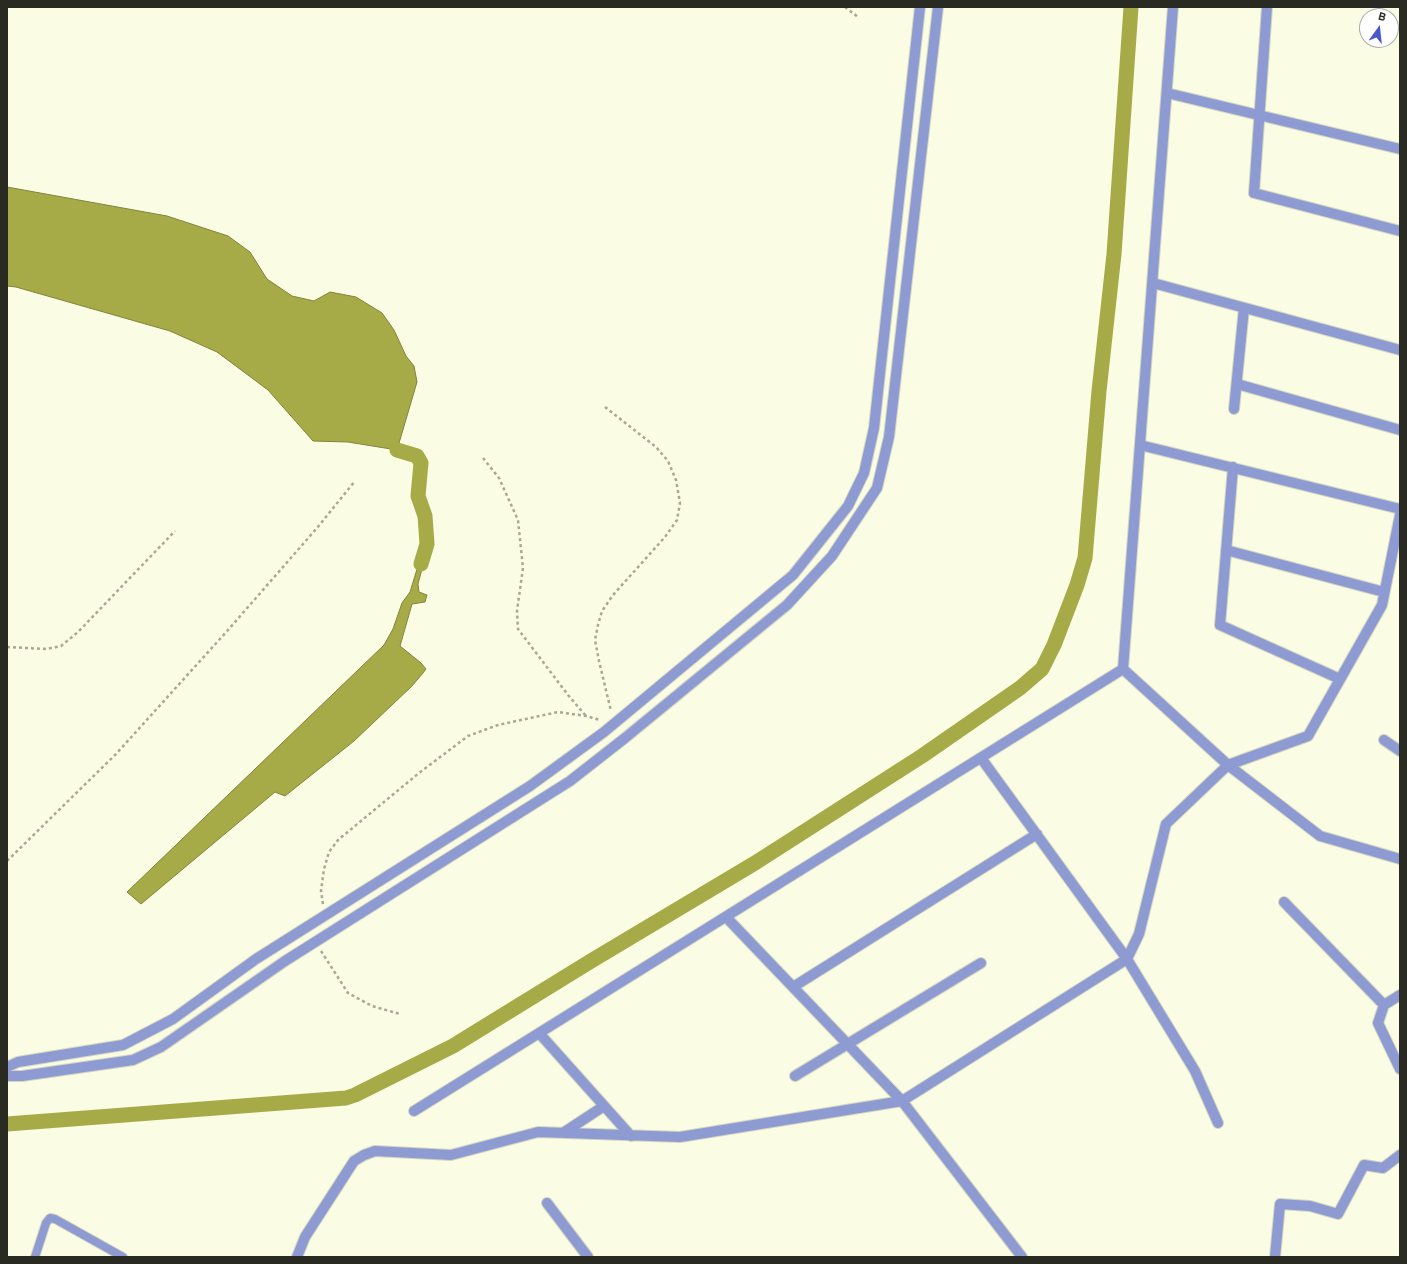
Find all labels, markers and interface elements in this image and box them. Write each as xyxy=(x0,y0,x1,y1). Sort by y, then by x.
north arrow xyxy=(1359,8,1399,48)
text: B xyxy=(1376,10,1387,25)

